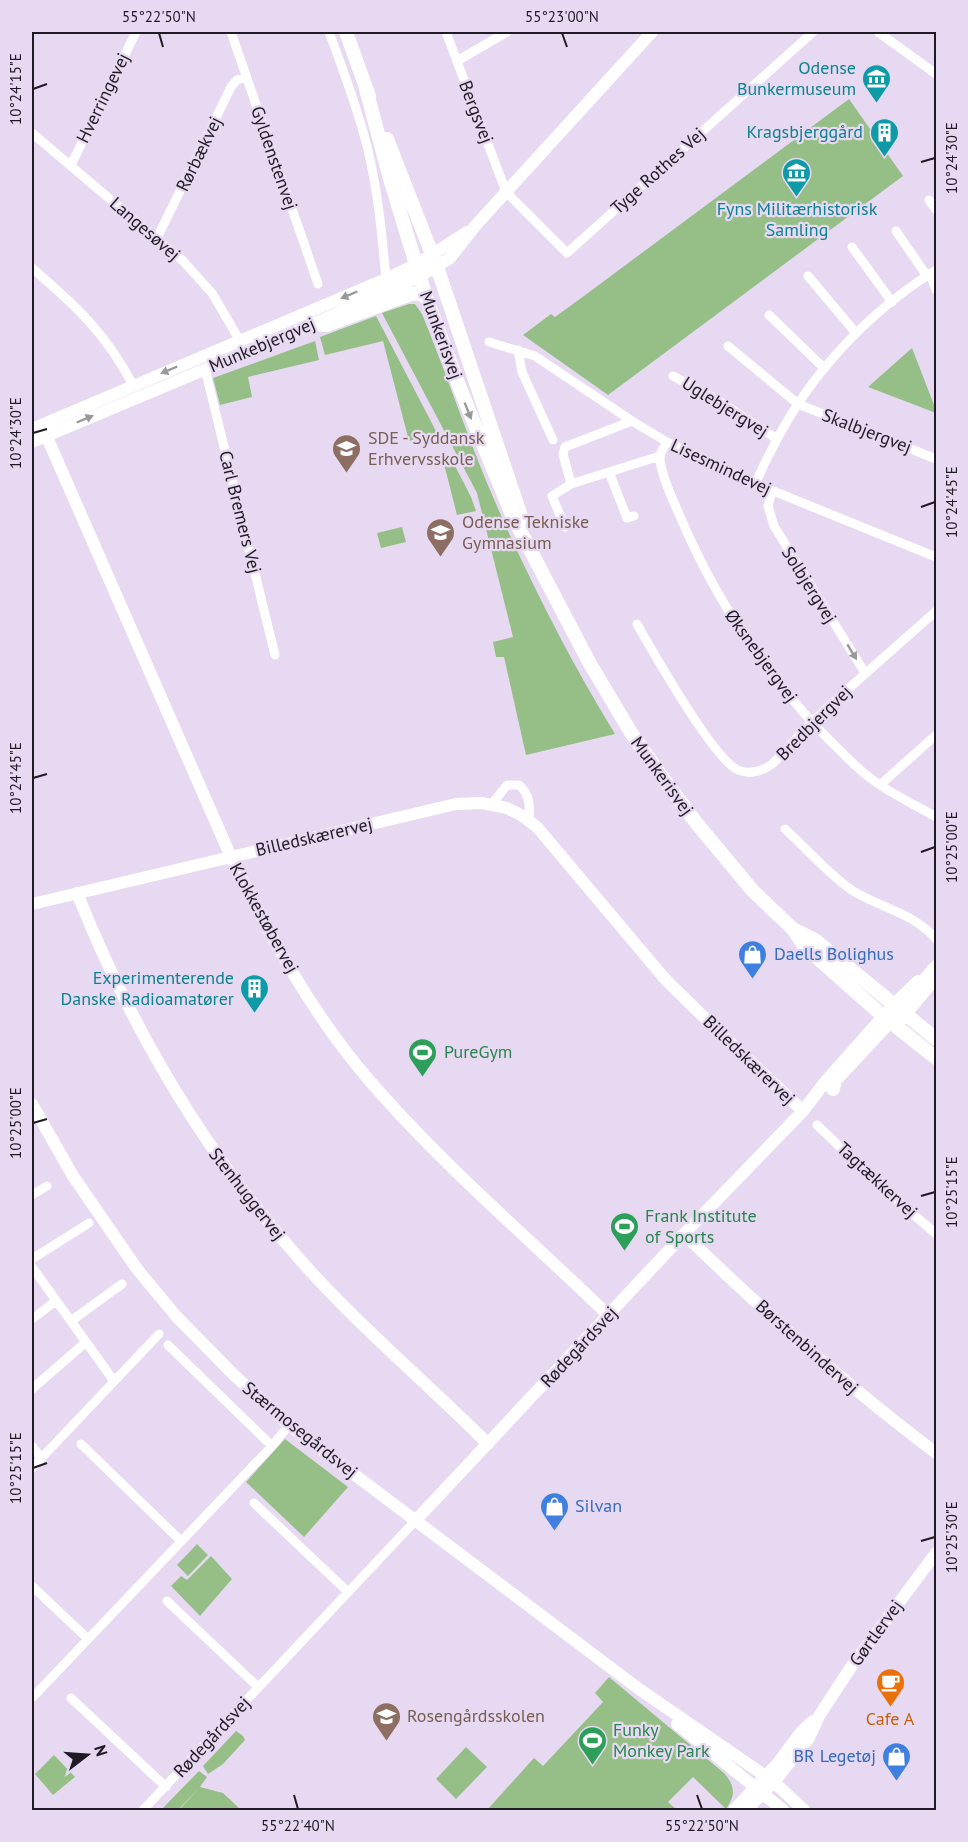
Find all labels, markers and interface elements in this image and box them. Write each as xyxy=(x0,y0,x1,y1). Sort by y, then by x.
text: 55°22'50"N xyxy=(122,7,196,26)
text: 55°23'00"N xyxy=(525,7,599,26)
street label: Hverringevej xyxy=(71,49,134,147)
text: 10°24'15"E xyxy=(6,53,25,125)
place label: Odense Bunkermuseum xyxy=(737,56,856,100)
museum icon: Odense Bunkermuseum xyxy=(861,62,893,104)
street label: Bergsvej xyxy=(454,77,499,146)
street label: Gyldenstenvej xyxy=(246,103,303,213)
street label: Rørbækvej xyxy=(171,113,227,195)
building icon: Kragsbjerggård xyxy=(868,116,900,158)
place label: Kragsbjerggård xyxy=(746,120,863,143)
street label: Tyge Rothes Vej xyxy=(606,122,710,219)
text: 10°24'30"E xyxy=(942,122,961,194)
museum icon: Fyns Militærhistorisk Samling xyxy=(781,156,813,198)
street label: Langesøvej xyxy=(105,192,185,266)
place label: Fyns Militærhistorisk Samling xyxy=(717,197,878,241)
street label: Munkerisvej xyxy=(415,288,468,382)
one-way arrow xyxy=(340,290,358,300)
street label: Munkebjergvej xyxy=(205,312,318,377)
one-way arrow xyxy=(160,365,178,375)
street label: Uglebjergvej xyxy=(678,371,773,442)
text: 10°24'30"E xyxy=(6,397,25,469)
one-way arrow xyxy=(464,402,474,420)
street label: Skalbjergvej xyxy=(819,403,915,458)
one-way arrow xyxy=(77,414,95,424)
place label: SDE - Syddansk Erhvervsskole xyxy=(368,426,485,470)
school or university icon: SDE - Syddansk Erhvervsskole xyxy=(331,432,363,474)
street label: Lisesmindevej xyxy=(667,433,775,500)
street label: Carl Bremers Vej xyxy=(214,448,267,576)
text: 10°24'45"E xyxy=(942,466,961,538)
place label: Odense Tekniske Gymnasium xyxy=(462,510,589,554)
school or university icon: Odense Tekniske Gymnasium xyxy=(425,516,457,558)
street label: Solbjergvej xyxy=(777,542,842,627)
street label: Øksnebjergvej xyxy=(720,605,803,707)
one-way arrow xyxy=(846,644,857,660)
street label: Bredbjergvej xyxy=(771,680,856,765)
street label: Munkerisvej xyxy=(626,732,699,820)
text: 10°24'45"E xyxy=(6,742,25,814)
text: 10°25'00"E xyxy=(942,811,961,883)
street label: Billedskærervej xyxy=(253,812,374,861)
street label: Klokkestøbervej xyxy=(225,859,304,977)
shop icon: Daells Bolighus xyxy=(737,938,769,980)
place label: Daells Bolighus xyxy=(774,942,894,965)
place label: Experimenterende Danske Radioamatører xyxy=(60,966,234,1010)
building icon: Experimenterende Danske Radioamatører xyxy=(239,972,271,1014)
street label: Billedskærervej xyxy=(699,1010,800,1109)
sports icon: PureGym xyxy=(407,1036,439,1078)
place label: PureGym xyxy=(444,1040,512,1063)
text: 10°25'00"E xyxy=(6,1087,25,1159)
street label: Tagtækkervej xyxy=(832,1136,922,1223)
street label: Stenhuggervej xyxy=(204,1143,291,1245)
text: 10°25'15"E xyxy=(942,1156,961,1228)
place label: Frank Institute of Sports xyxy=(645,1204,757,1248)
sports icon: Frank Institute of Sports xyxy=(608,1210,640,1252)
street label: Børstenbindervej xyxy=(751,1294,864,1399)
street label: Rødegårdsvej xyxy=(535,1301,622,1392)
street label: Stærmosegårdsvej xyxy=(238,1376,362,1483)
text: 10°25'15"E xyxy=(6,1432,25,1504)
shop icon: Silvan xyxy=(538,1490,570,1532)
place label: Silvan xyxy=(575,1494,622,1517)
text: 10°25'30"E xyxy=(942,1501,961,1573)
street label: Gørtlervej xyxy=(844,1595,907,1670)
cafe icon: Cafe A xyxy=(874,1666,906,1708)
street label: Rødegårdsvej xyxy=(168,1691,255,1782)
school or university icon: Rosengårdsskolen xyxy=(370,1700,402,1742)
place label: Rosengårdsskolen xyxy=(407,1704,545,1727)
place label: Cafe A xyxy=(866,1707,915,1730)
place label: Funky Monkey Park xyxy=(613,1718,710,1762)
sports icon: Funky Monkey Park xyxy=(576,1724,608,1766)
north arrow xyxy=(57,1725,117,1785)
shop icon: BR Legetøj xyxy=(881,1740,913,1782)
text: N xyxy=(90,1743,112,1759)
place label: BR Legetøj xyxy=(794,1744,876,1767)
text: 55°22'40"N xyxy=(261,1816,335,1835)
text: 55°22'50"N xyxy=(665,1816,739,1835)

